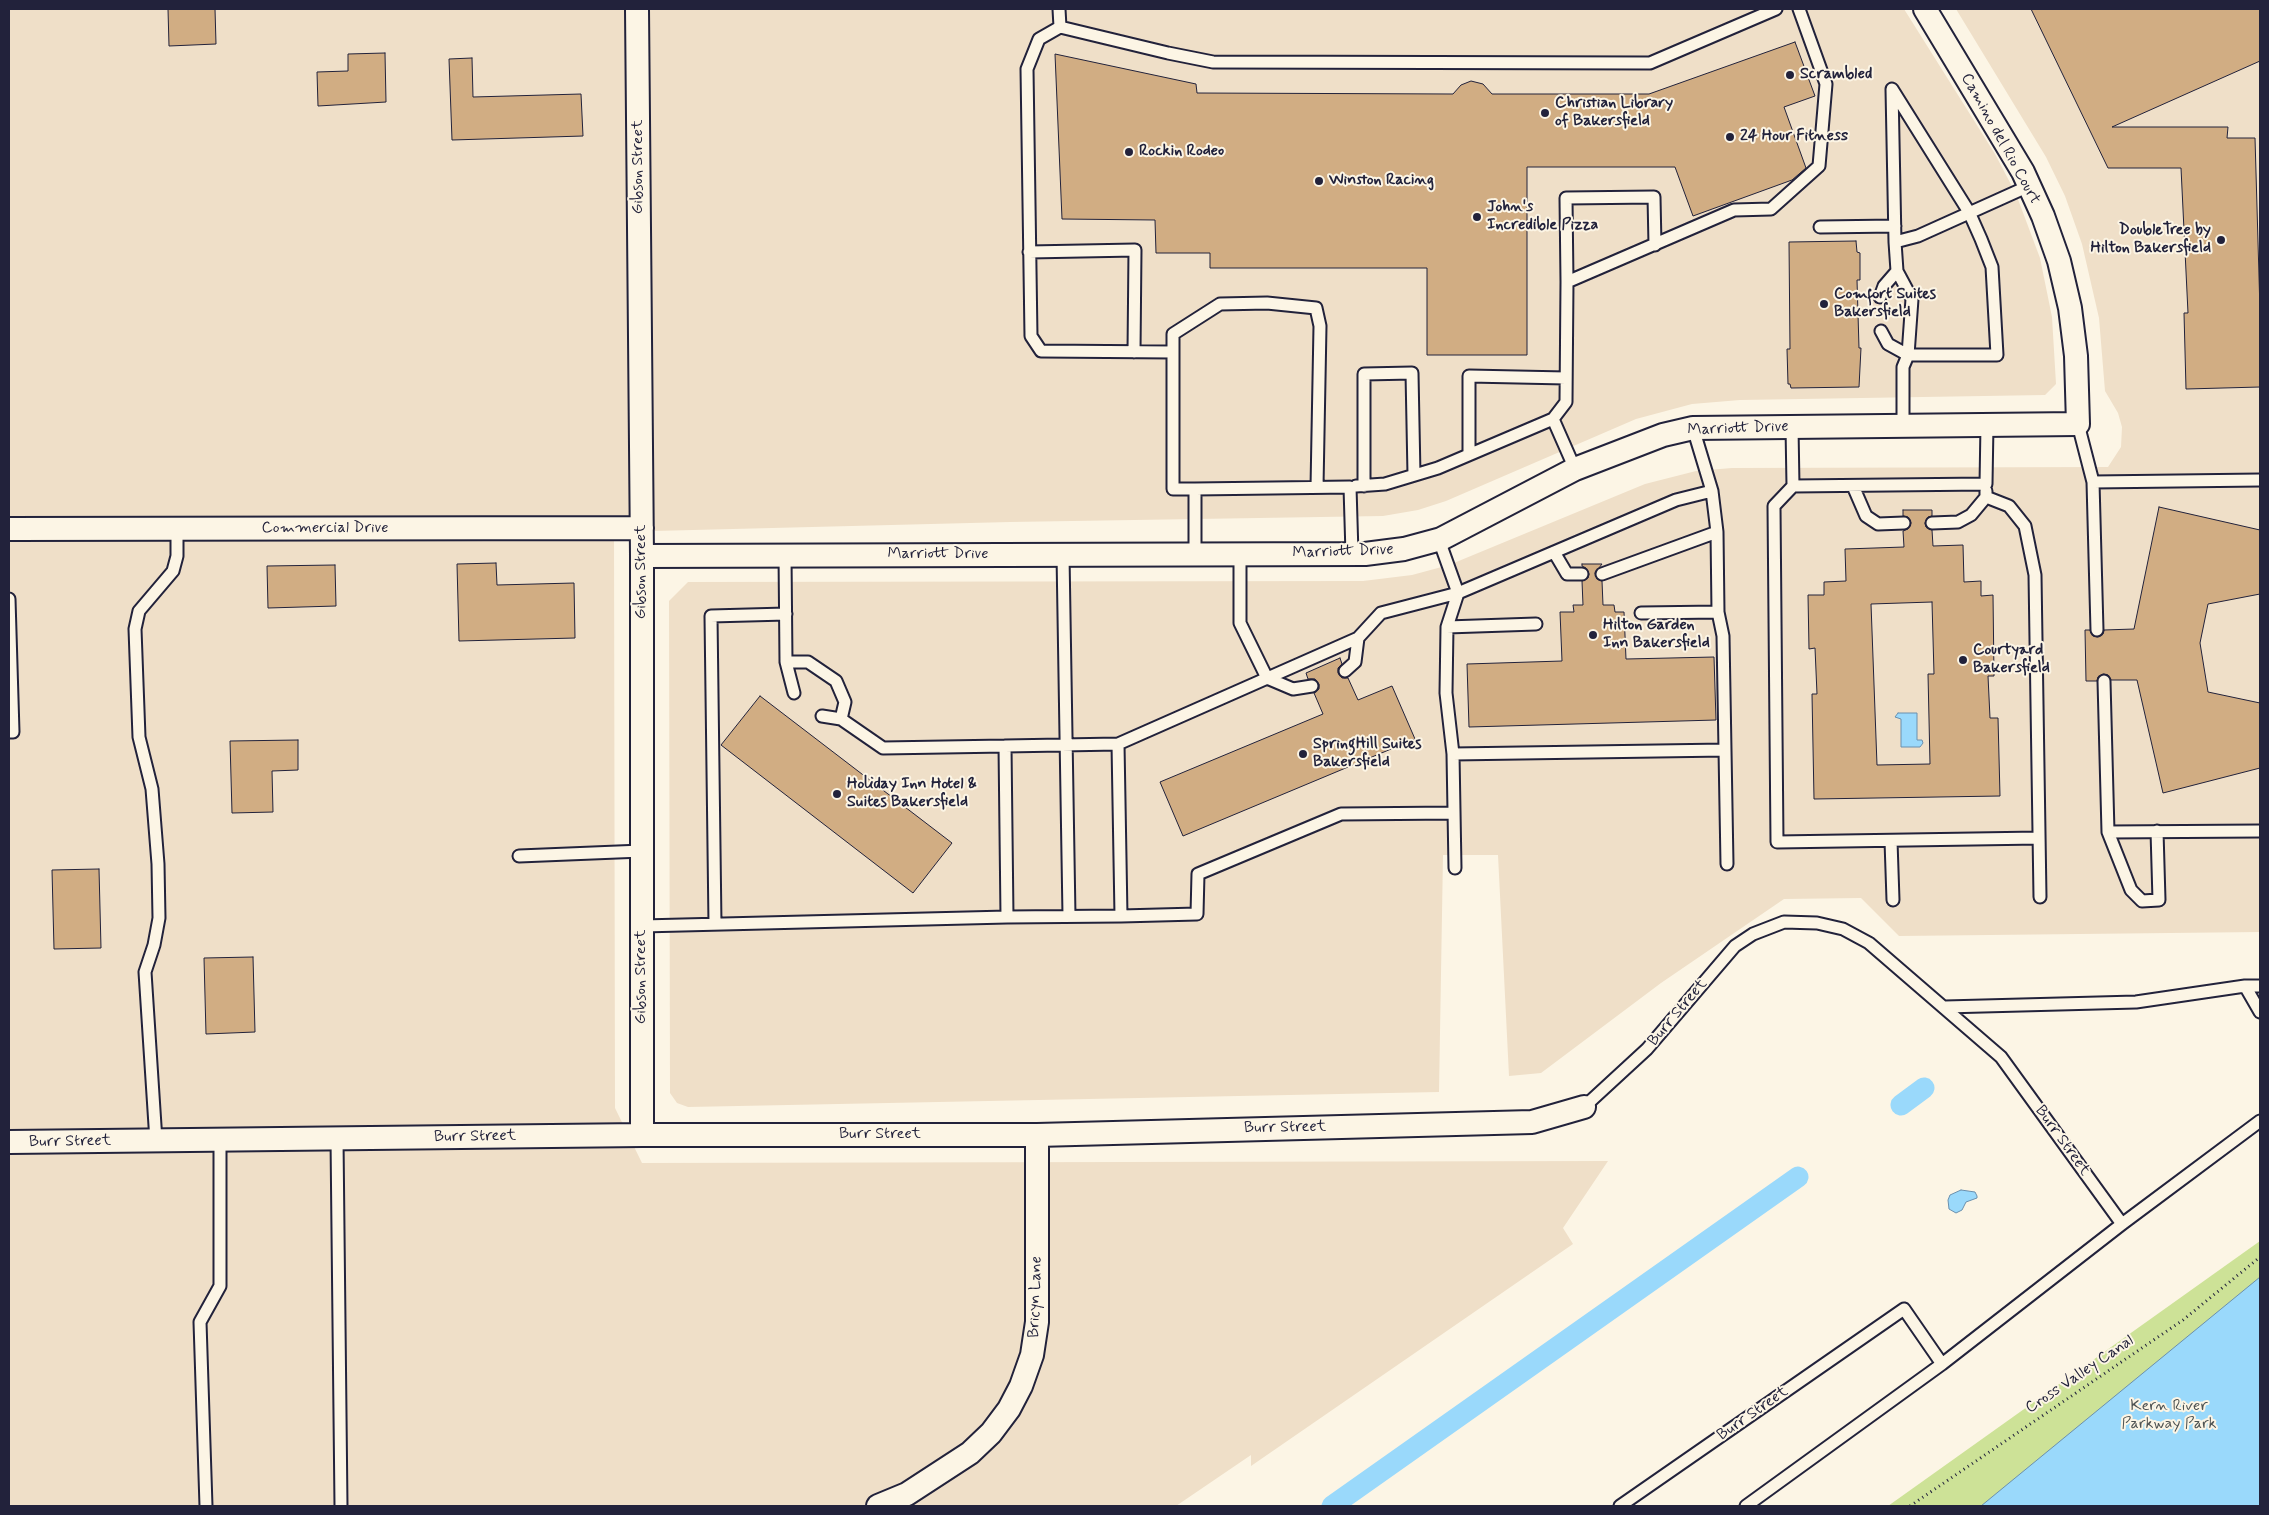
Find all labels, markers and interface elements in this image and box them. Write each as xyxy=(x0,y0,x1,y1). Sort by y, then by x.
place label: Scrambled xyxy=(1800,65,1872,85)
marker: Scrambled xyxy=(1784,69,1796,81)
street label: Camino del Rio Court xyxy=(1956,70,2044,208)
place label: Christian Library of Bakersfield xyxy=(1555,94,1673,132)
marker: Christian Library of Bakersfield xyxy=(1539,107,1551,119)
street label: Gibson Street xyxy=(629,120,649,214)
place label: 24 Hour Fitness xyxy=(1740,127,1848,147)
marker: 24 Hour Fitness xyxy=(1724,131,1736,143)
place label: Rockin Rodeo xyxy=(1139,142,1224,162)
marker: Rockin Rodeo xyxy=(1123,146,1135,158)
place label: Winston Racing xyxy=(1329,171,1434,191)
marker: Winston Racing xyxy=(1313,175,1325,187)
place label: John's Incredible Pizza xyxy=(1487,198,1598,236)
marker: John's Incredible Pizza xyxy=(1471,211,1483,223)
place label: DoubleTree by Hilton Bakersfield xyxy=(2091,221,2211,259)
marker: DoubleTree by Hilton Bakersfield xyxy=(2215,234,2227,246)
place label: Comfort Suites Bakersfield xyxy=(1834,285,1936,323)
marker: Comfort Suites Bakersfield xyxy=(1818,298,1830,310)
street label: Marriott Drive xyxy=(1687,418,1789,440)
street label: Commercial Drive xyxy=(261,519,389,539)
street label: Gibson Street xyxy=(632,525,652,619)
street label: Marriott Drive xyxy=(1292,541,1394,563)
street label: Marriott Drive xyxy=(887,545,989,565)
place label: Hilton Garden Inn Bakersfield xyxy=(1603,616,1710,654)
marker: Hilton Garden Inn Bakersfield xyxy=(1587,629,1599,641)
place label: Courtyard Bakersfield xyxy=(1973,641,2050,679)
marker: Courtyard Bakersfield xyxy=(1957,654,1969,666)
place label: SpringHill Suites Bakersfield xyxy=(1313,735,1422,773)
marker: SpringHill Suites Bakersfield xyxy=(1297,748,1309,760)
place label: Holiday Inn Hotel & Suites Bakersfield xyxy=(847,775,977,813)
marker: Holiday Inn Hotel & Suites Bakersfield xyxy=(831,788,843,800)
street label: Gibson Street xyxy=(632,930,652,1024)
street label: Burr Street xyxy=(1644,975,1712,1051)
street label: Burr Street xyxy=(2030,1102,2094,1180)
street label: Burr Street xyxy=(1244,1118,1326,1138)
street label: Burr Street xyxy=(839,1125,921,1145)
street label: Burr Street xyxy=(434,1127,516,1147)
street label: Burr Street xyxy=(29,1132,111,1152)
street label: Bricyn Lane xyxy=(1025,1256,1047,1338)
street label: Cross Valley Canal xyxy=(2022,1332,2138,1418)
street label: Burr Street xyxy=(1714,1383,1792,1445)
park label: Kern River Parkway Park xyxy=(2121,1397,2217,1435)

